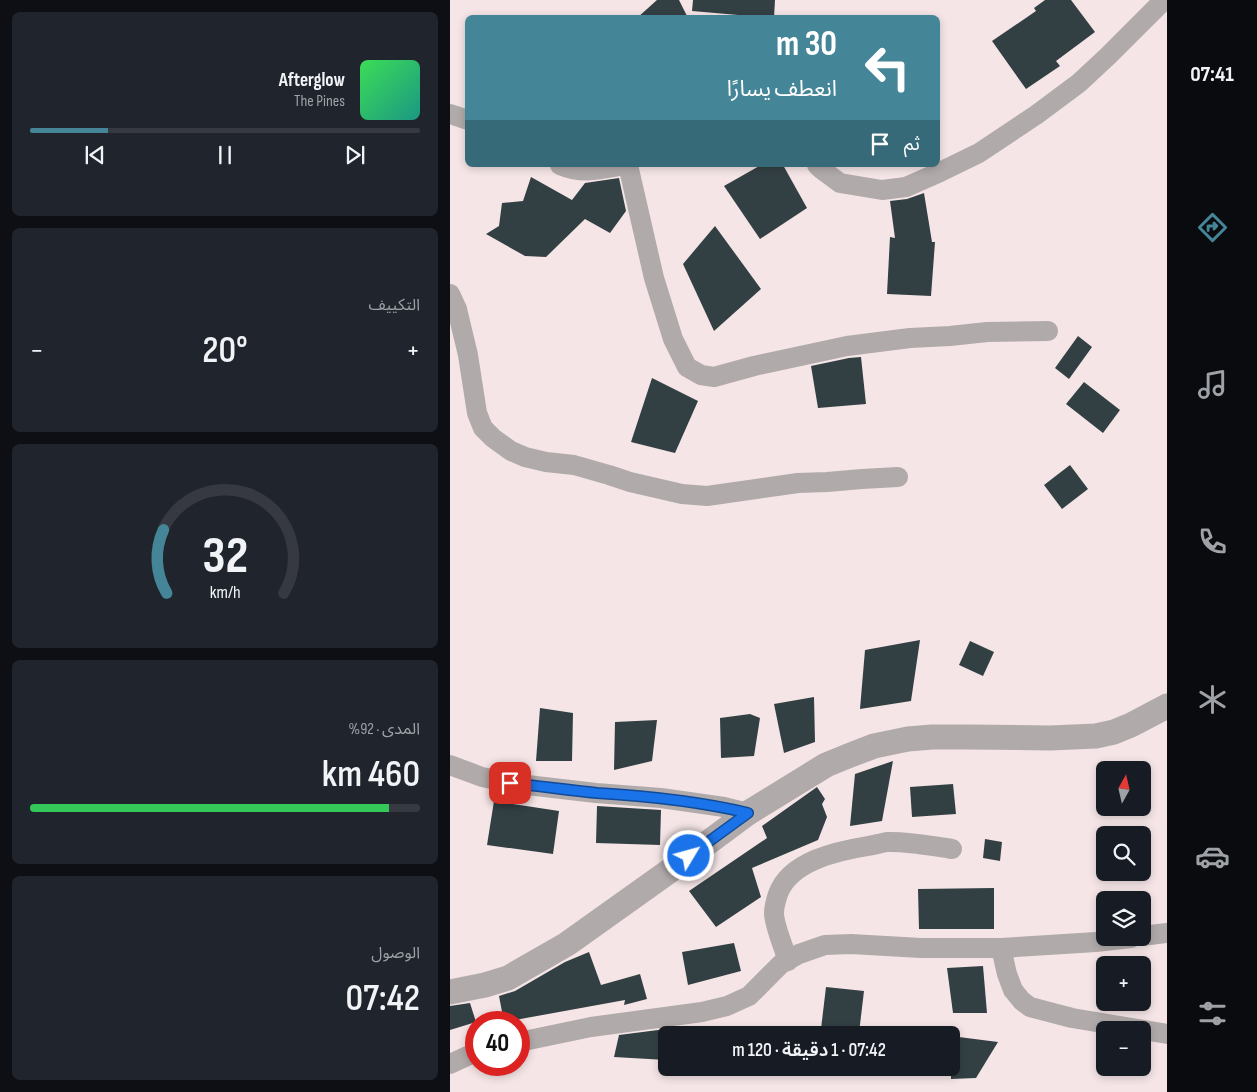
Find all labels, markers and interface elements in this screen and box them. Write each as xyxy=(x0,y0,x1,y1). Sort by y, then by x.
text: 30 m xyxy=(776,23,837,66)
icon: left xyxy=(855,35,920,100)
text: 07:41 xyxy=(1190,61,1234,88)
text: Afterglow xyxy=(279,69,345,92)
text: انعطف يسارًا xyxy=(727,76,837,103)
text: The Pines xyxy=(294,92,345,111)
icon: arrive xyxy=(866,130,894,158)
text: ثم xyxy=(904,133,920,156)
icon: previous xyxy=(81,141,109,169)
icon: pause xyxy=(211,141,239,169)
icon: next xyxy=(341,141,369,169)
icon: directions xyxy=(1195,210,1230,245)
text: التكييف xyxy=(368,296,420,315)
text: 20° xyxy=(202,328,248,373)
text: − xyxy=(30,334,44,367)
text: + xyxy=(406,334,420,367)
icon: music xyxy=(1195,367,1230,402)
icon: phone xyxy=(1195,524,1230,559)
text: 32 xyxy=(202,525,248,588)
text: km/h xyxy=(210,582,240,603)
icon: climate xyxy=(1195,682,1230,717)
text: المدى · 92% xyxy=(349,720,420,739)
text: 460 km xyxy=(322,752,420,797)
north arrow xyxy=(1096,761,1151,816)
map controls xyxy=(1096,761,1151,1076)
pin xyxy=(489,762,531,804)
icon: arrive xyxy=(496,769,524,797)
button: search xyxy=(1096,826,1151,881)
position arrow xyxy=(662,829,714,881)
icon: car xyxy=(1195,839,1230,874)
button: layers xyxy=(1096,891,1151,946)
text: الوصول xyxy=(371,944,420,963)
button: + xyxy=(1096,956,1151,1011)
text: 07:42 xyxy=(345,976,420,1021)
icon: filters xyxy=(1195,996,1230,1031)
speed limit sign: 40 xyxy=(465,1011,530,1076)
button: − xyxy=(1096,1021,1151,1076)
text: 07:42 · 1 دقيقة · 120 m xyxy=(732,1039,886,1062)

